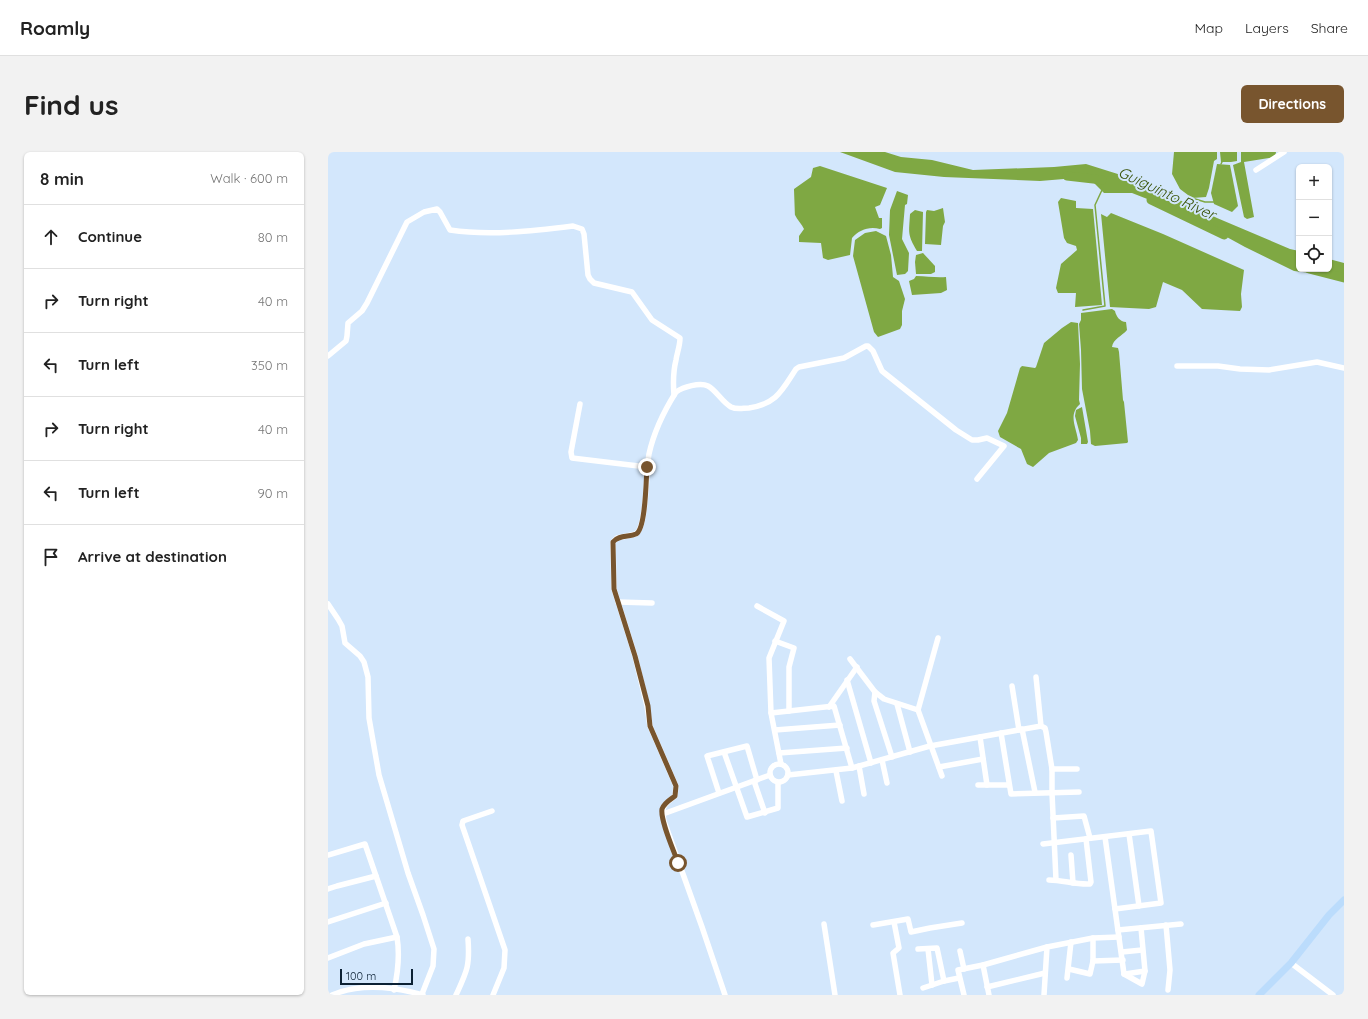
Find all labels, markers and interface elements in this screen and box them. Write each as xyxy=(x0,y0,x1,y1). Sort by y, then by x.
text: Roamly xyxy=(20,16,90,40)
text: Map xyxy=(1194,19,1223,37)
text: Layers xyxy=(1245,19,1289,37)
text: Share xyxy=(1311,19,1348,37)
button: Directions xyxy=(1241,85,1344,123)
text: Find us xyxy=(24,87,118,122)
water label: Guiguinto River xyxy=(1115,162,1221,225)
map controls xyxy=(1296,164,1332,272)
button: + xyxy=(1296,164,1332,200)
text: 8 min xyxy=(40,168,84,189)
text: Walk · 600 m xyxy=(210,170,288,186)
button: − xyxy=(1296,200,1332,236)
icon: ahead xyxy=(40,226,62,248)
text: Continue xyxy=(78,227,142,246)
text: 80 m xyxy=(258,229,288,245)
button: locate xyxy=(1296,236,1332,272)
icon: right xyxy=(40,290,62,312)
text: Turn right xyxy=(78,291,149,310)
text: 40 m xyxy=(258,293,288,309)
icon: left xyxy=(40,354,62,376)
text: Turn left xyxy=(78,355,140,374)
text: 350 m xyxy=(251,357,288,373)
icon: right xyxy=(40,418,62,440)
text: Turn right xyxy=(78,419,149,438)
text: 40 m xyxy=(258,421,288,437)
route end xyxy=(638,458,656,476)
icon: left xyxy=(40,482,62,504)
text: Turn left xyxy=(78,483,140,502)
text: 90 m xyxy=(258,485,288,501)
icon: arrive xyxy=(40,546,62,568)
text: Arrive at destination xyxy=(78,547,227,566)
route start xyxy=(669,854,687,872)
scale bar xyxy=(340,967,413,986)
text: 100 m xyxy=(346,969,376,983)

